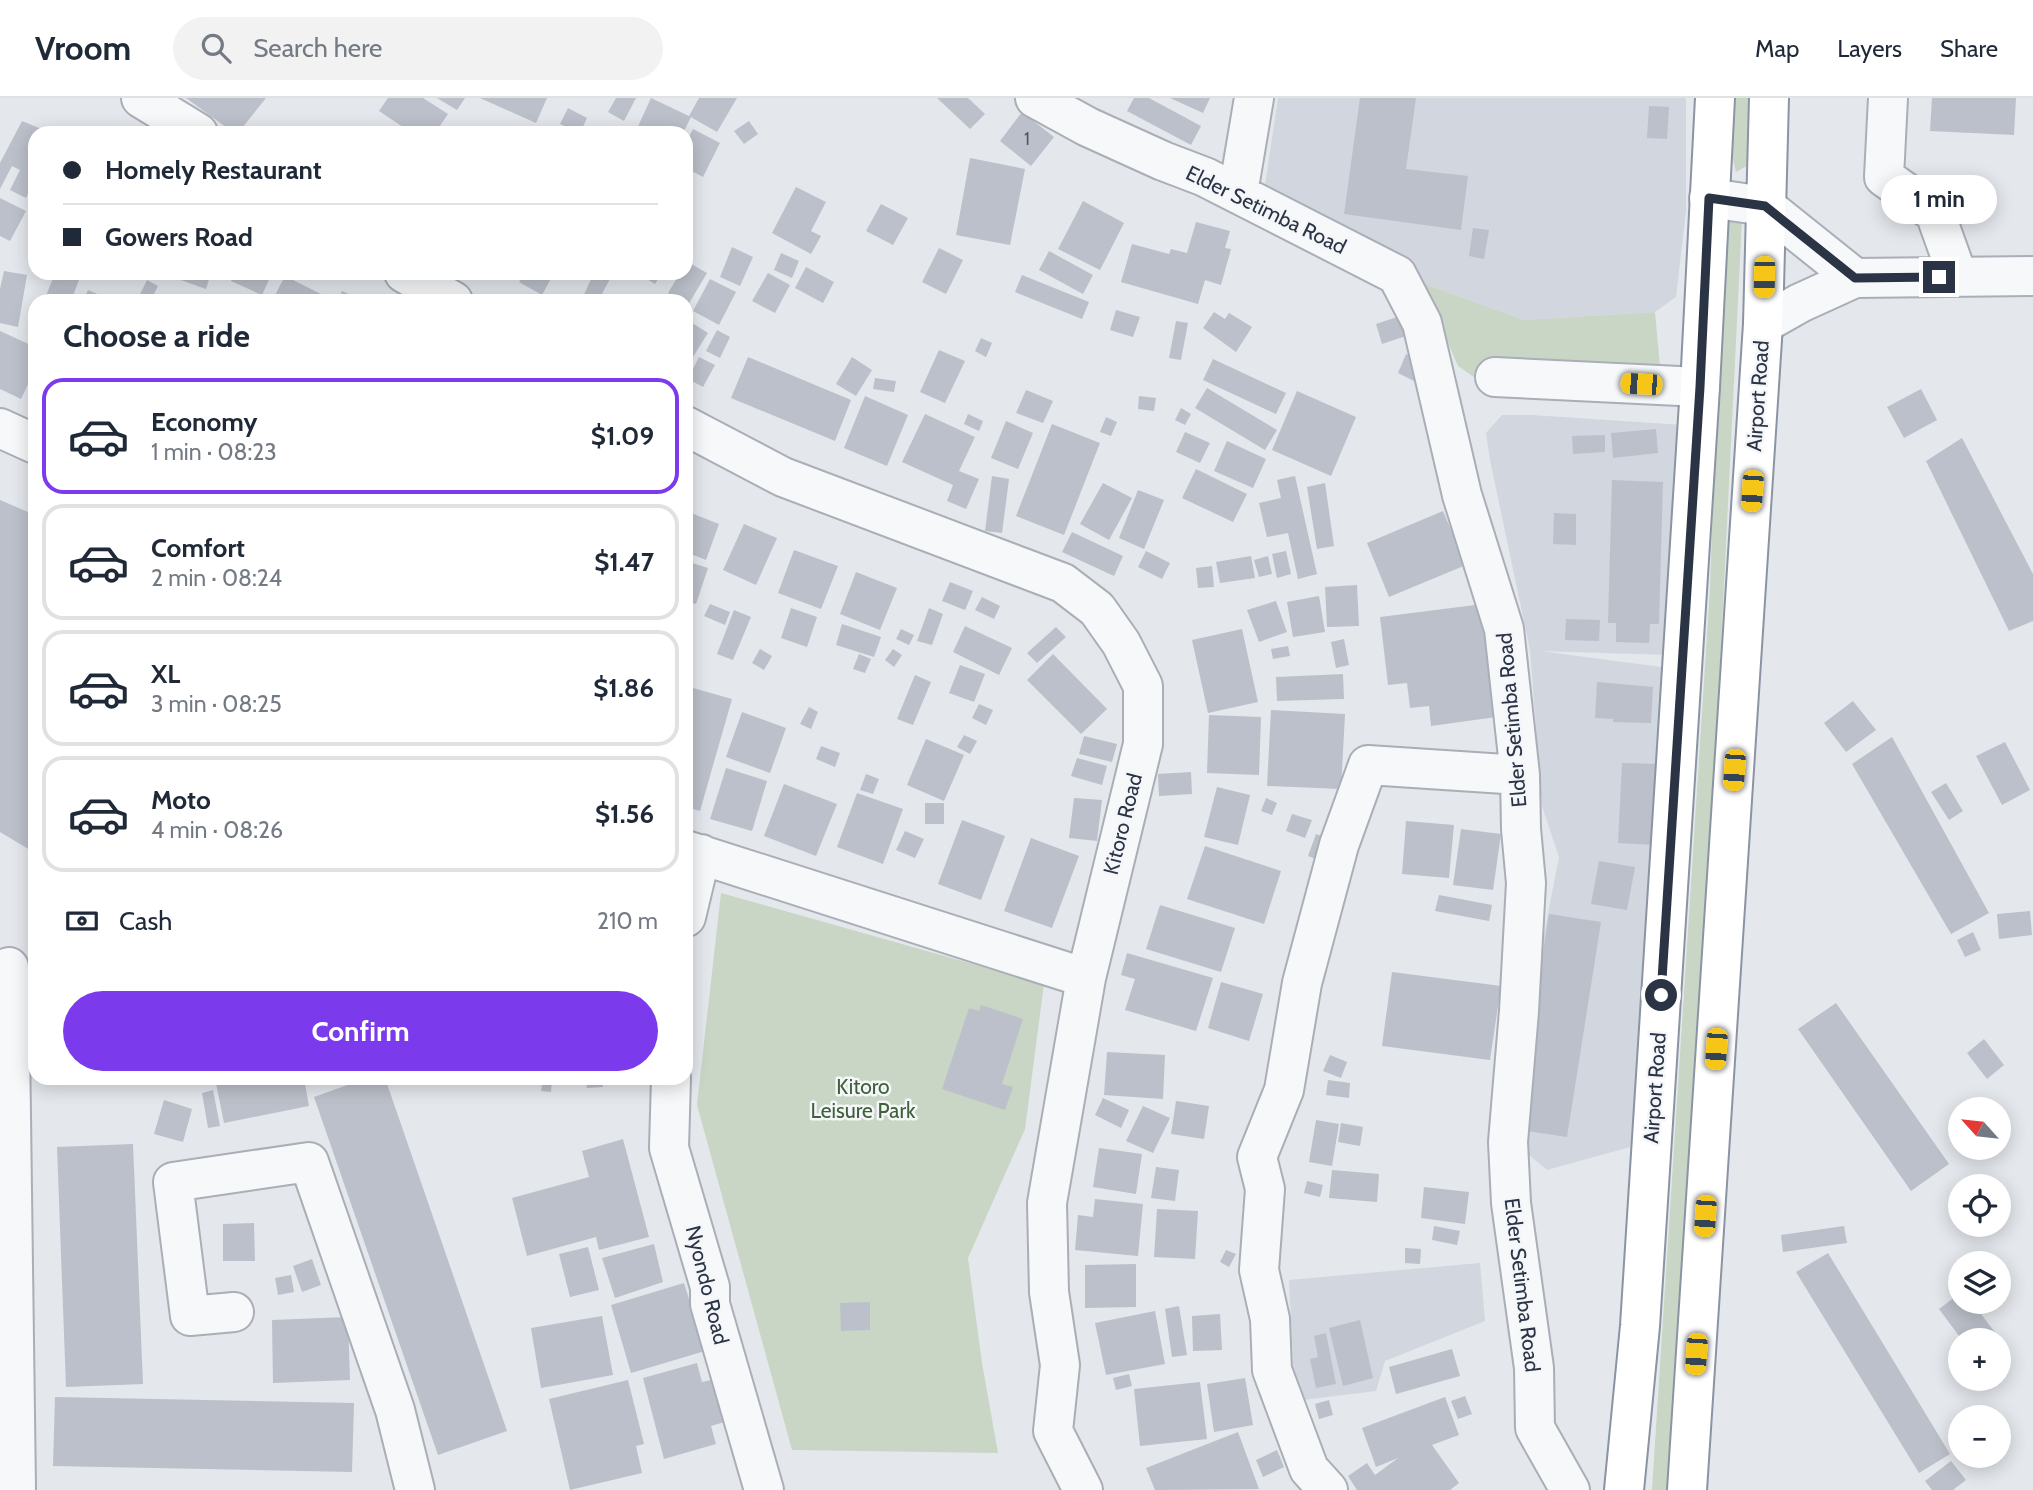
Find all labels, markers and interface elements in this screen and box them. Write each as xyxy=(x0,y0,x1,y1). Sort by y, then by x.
search box xyxy=(173,17,663,80)
text: Vroom xyxy=(35,28,131,68)
icon: search xyxy=(197,29,235,67)
text: Search here xyxy=(253,32,382,64)
text: Map xyxy=(1755,34,1799,63)
text: Layers xyxy=(1837,34,1902,63)
text: Share xyxy=(1940,34,1998,63)
house number: 1 xyxy=(1024,128,1030,150)
text: Homely Restaurant xyxy=(105,154,322,186)
street label: Elder Setimba Road xyxy=(1182,160,1350,259)
callout: 1 min xyxy=(1881,176,1997,225)
text: 1 min xyxy=(1913,185,1965,213)
text: Gowers Road xyxy=(105,221,253,253)
car xyxy=(1754,256,1775,298)
route end xyxy=(1923,261,1955,293)
text: Choose a ride xyxy=(63,316,250,355)
street label: Airport Road xyxy=(1741,340,1774,452)
car xyxy=(1620,372,1663,396)
icon: car xyxy=(67,405,130,468)
text: Economy xyxy=(151,406,257,438)
text: $1.09 xyxy=(591,420,654,452)
text: 1 min · 08:23 xyxy=(151,438,277,466)
car xyxy=(1741,469,1764,513)
icon: car xyxy=(67,531,130,594)
text: Comfort xyxy=(151,532,245,564)
text: $1.47 xyxy=(594,546,654,578)
text: 2 min · 08:24 xyxy=(151,564,282,592)
street label: Elder Setimba Road xyxy=(1491,632,1532,808)
icon: car xyxy=(67,657,130,720)
text: XL xyxy=(151,658,180,690)
text: $1.86 xyxy=(593,672,654,704)
text: 3 min · 08:25 xyxy=(151,690,282,718)
car xyxy=(1723,748,1746,792)
street label: Kitoro Road xyxy=(1098,771,1147,877)
icon: car xyxy=(67,783,130,846)
text: Moto xyxy=(151,784,211,816)
text: $1.56 xyxy=(595,798,654,830)
text: 4 min · 08:26 xyxy=(151,816,283,844)
icon: cash xyxy=(63,902,101,940)
text: Cash xyxy=(119,905,172,937)
text: 210 m xyxy=(597,907,658,935)
route start xyxy=(1645,979,1677,1011)
button: Confirm xyxy=(63,991,658,1071)
car xyxy=(1705,1027,1728,1071)
street label: Airport Road xyxy=(1638,1032,1671,1144)
park label: Kitoro Leisure Park xyxy=(811,1074,916,1123)
north arrow xyxy=(1948,1097,2011,1160)
map controls xyxy=(1948,1097,2011,1468)
button: locate xyxy=(1948,1174,2011,1237)
car xyxy=(1694,1194,1717,1238)
street label: Elder Setimba Road xyxy=(1499,1196,1546,1373)
street label: Nyondo Road xyxy=(681,1223,734,1347)
button: layers xyxy=(1948,1251,2011,1314)
button: + xyxy=(1948,1328,2011,1391)
car xyxy=(1685,1332,1708,1376)
button: − xyxy=(1948,1405,2011,1468)

